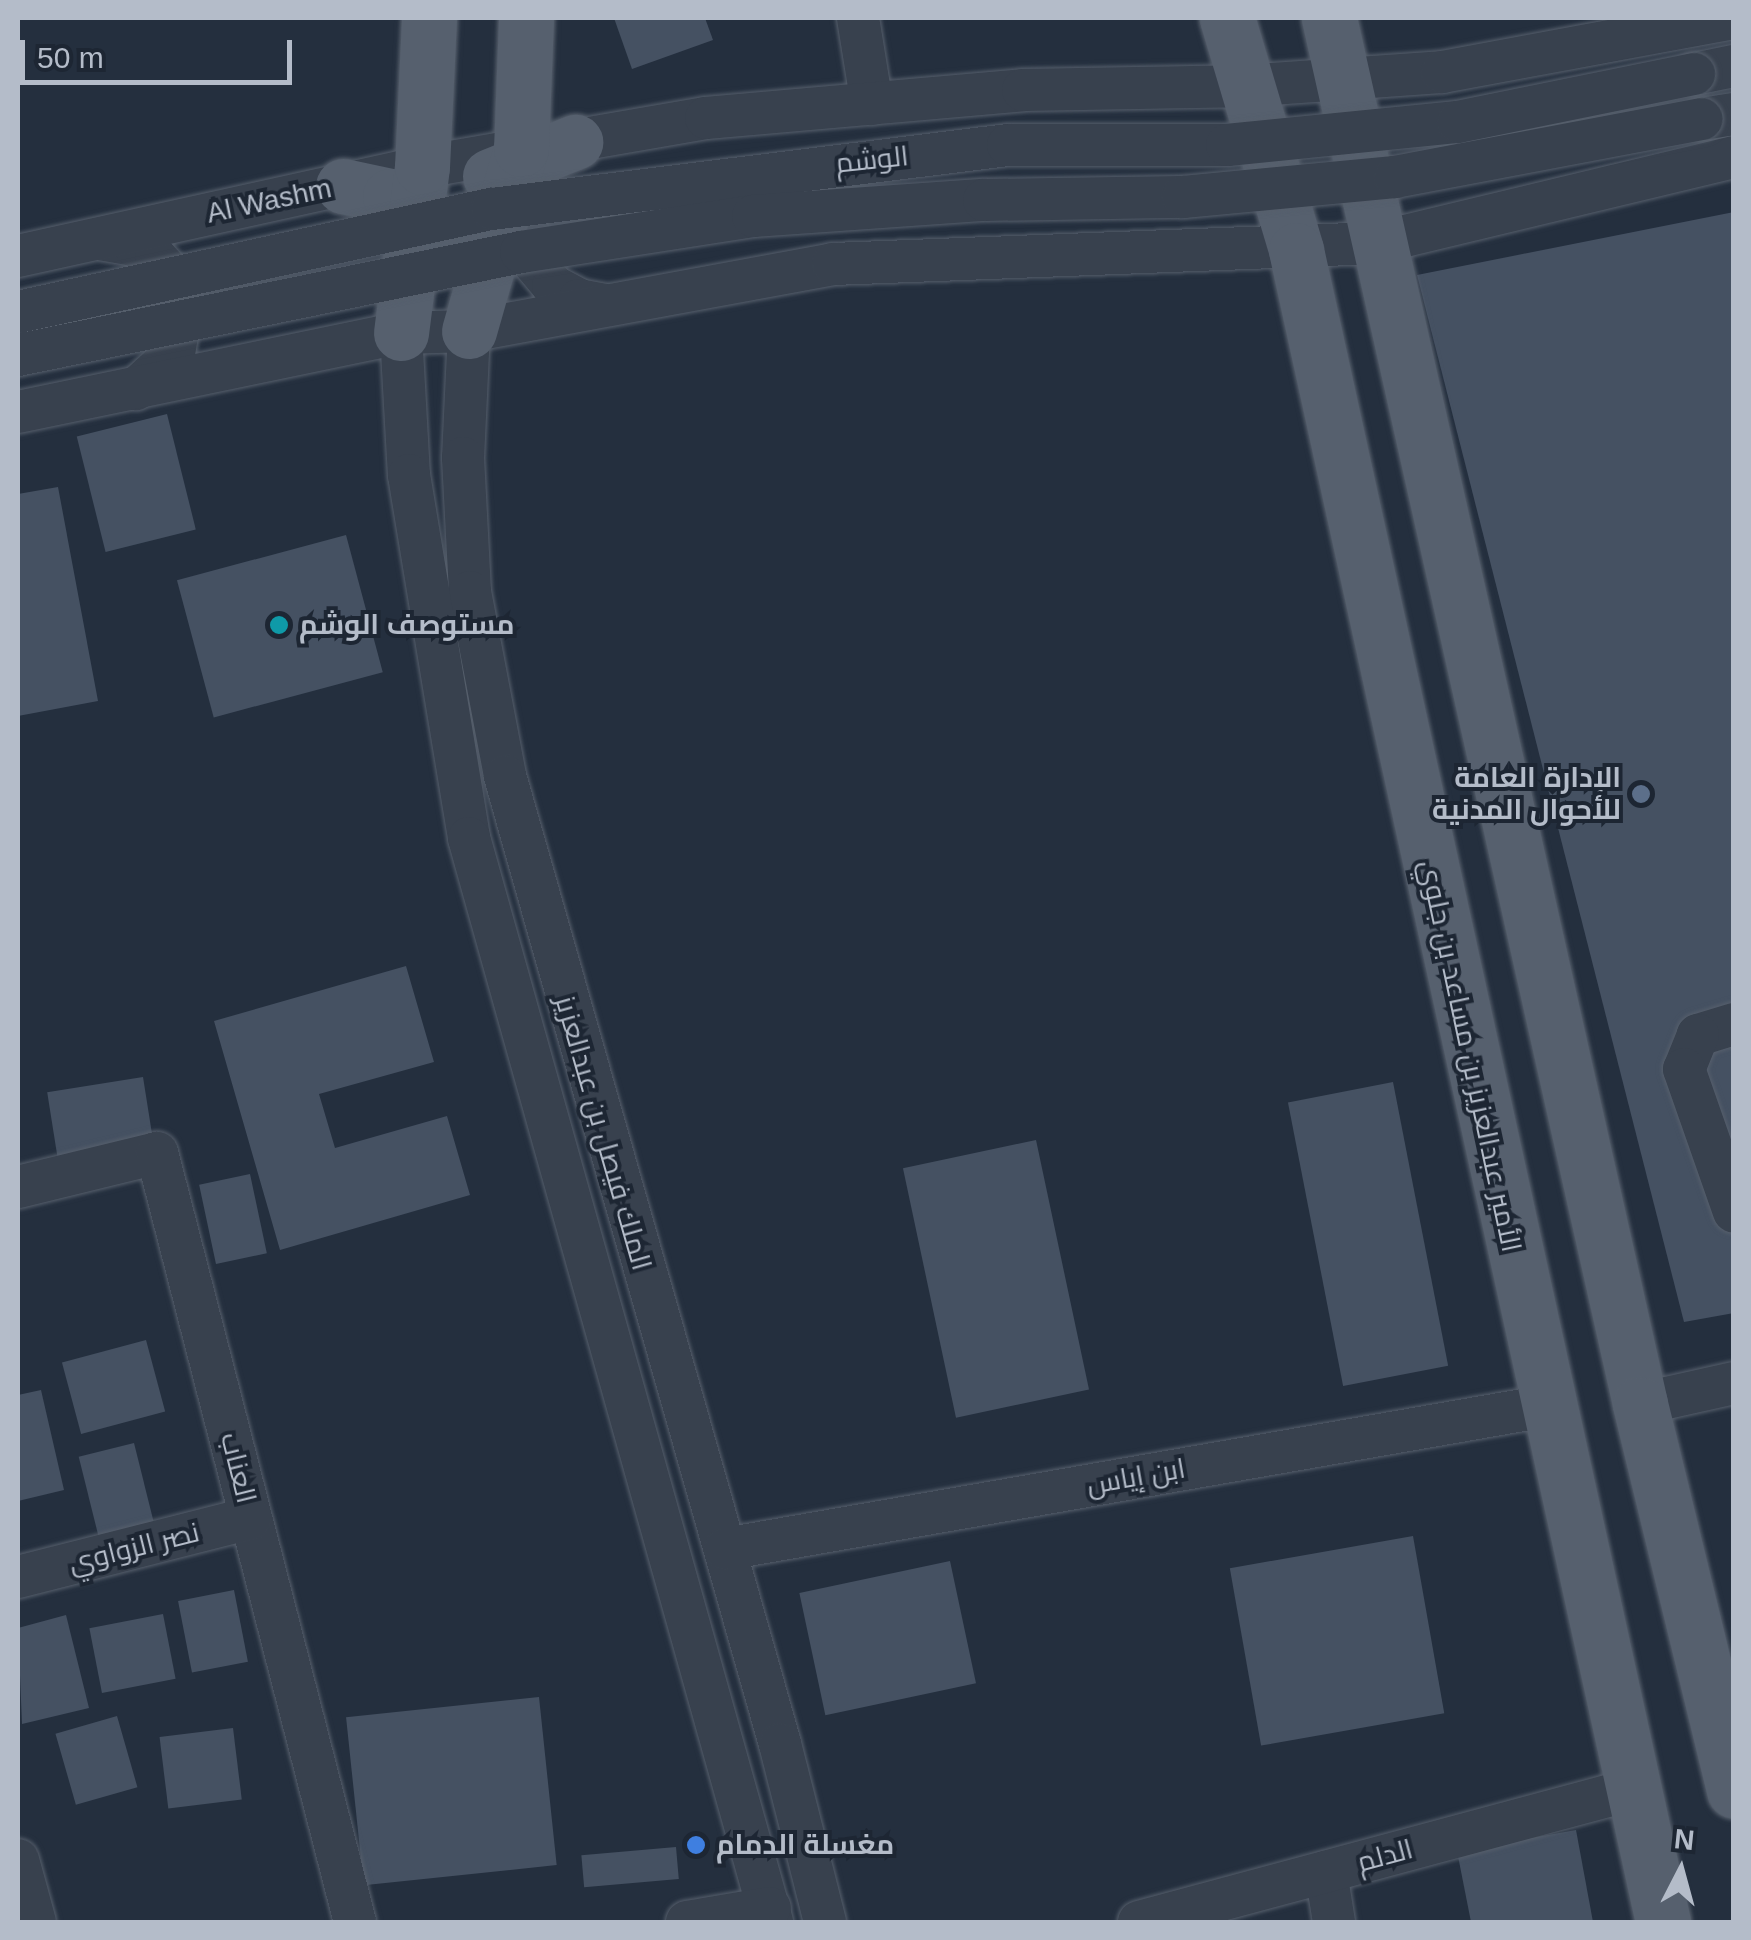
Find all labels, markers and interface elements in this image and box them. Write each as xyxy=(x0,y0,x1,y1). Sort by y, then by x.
scale bar xyxy=(25,20,298,82)
text: 50 m xyxy=(37,41,104,74)
street label: الوشم xyxy=(834,139,910,181)
street label: Al Washm xyxy=(204,171,334,231)
place label: مستوصف الوشم xyxy=(299,608,515,642)
marker: مستوصف الوشم xyxy=(268,614,290,636)
place label: الإدارة العامة للأحوال المدنية xyxy=(1432,761,1621,827)
marker: الإدارة العامة للأحوال المدنية xyxy=(1630,783,1652,805)
street label: الأمير عبدالعزيز بن مساعد بن جلوي xyxy=(1412,857,1528,1255)
street label: الملك فيصل بن عبدالعزيز xyxy=(548,992,658,1274)
street label: العناب xyxy=(213,1429,263,1507)
street label: ابن إياس xyxy=(1084,1452,1188,1502)
street label: نصر الزواوي xyxy=(65,1516,203,1580)
north arrow xyxy=(1631,1820,1731,1920)
text: N xyxy=(1672,1823,1696,1856)
place label: مغسلة الدمام xyxy=(716,1828,894,1862)
street label: الدلم xyxy=(1353,1832,1417,1880)
marker: مغسلة الدمام xyxy=(685,1834,707,1856)

